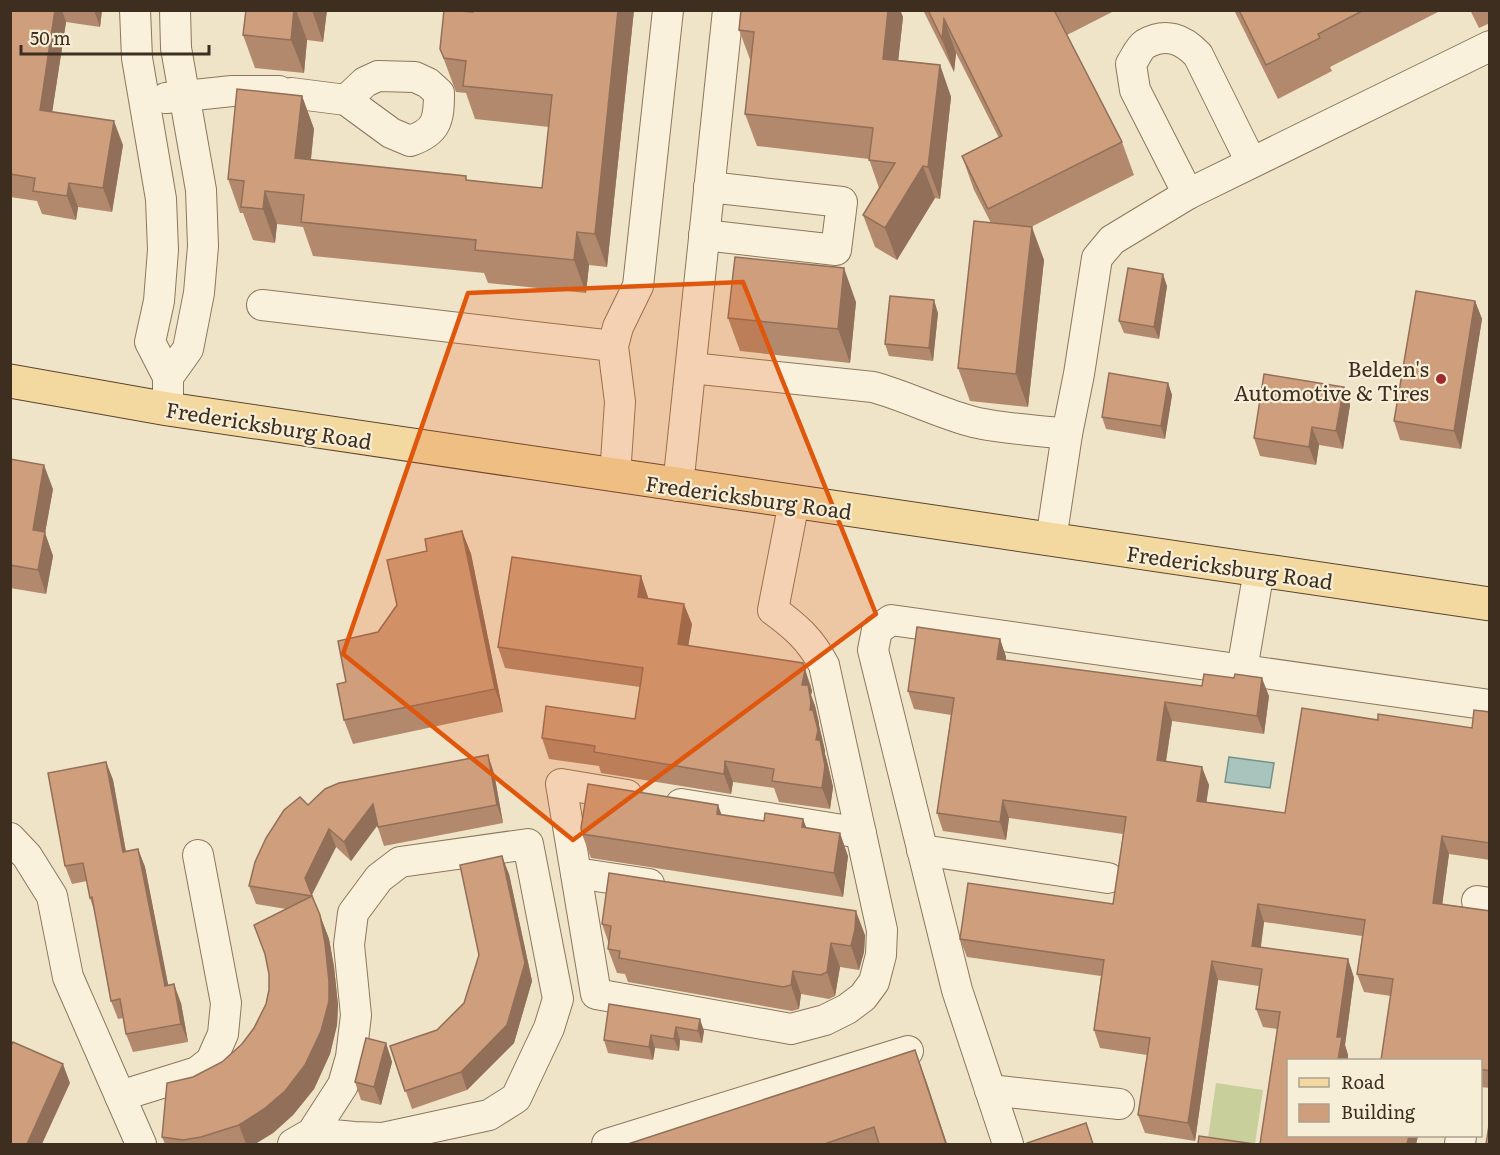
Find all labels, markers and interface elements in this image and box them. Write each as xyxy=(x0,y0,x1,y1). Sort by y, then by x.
scale bar xyxy=(21,18,208,56)
text: 50 m xyxy=(30,24,71,51)
place label: Belden's Automotive & Tires xyxy=(1234,352,1429,407)
marker: Belden's Automotive & Tires xyxy=(1434,372,1448,386)
street label: Fredericksburg Road xyxy=(164,392,374,456)
street label: Fredericksburg Road xyxy=(644,466,854,526)
street label: Fredericksburg Road xyxy=(1125,536,1335,596)
legend xyxy=(1287,1059,1482,1137)
text: Road xyxy=(1341,1068,1385,1095)
text: Building xyxy=(1341,1098,1416,1125)

